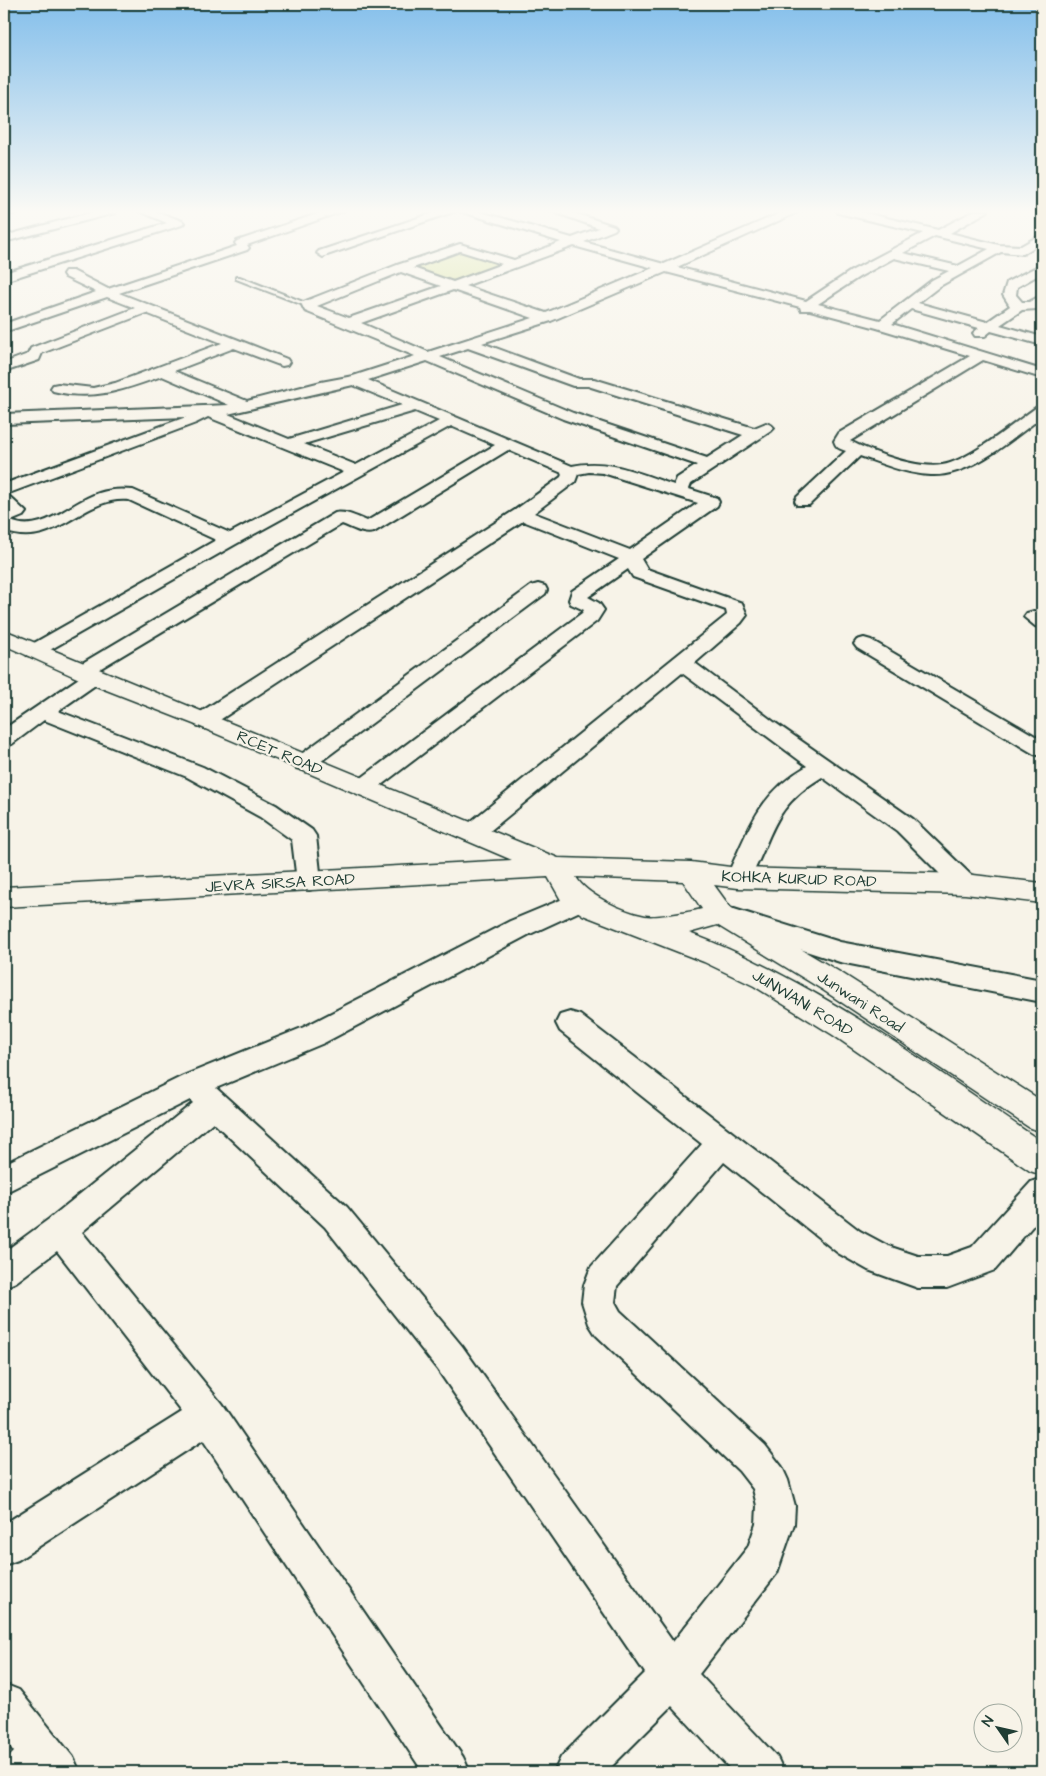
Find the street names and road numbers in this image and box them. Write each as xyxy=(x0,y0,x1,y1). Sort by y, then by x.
street label: RCET ROAD xyxy=(233,725,326,781)
street label: KOHKA KURUD ROAD xyxy=(721,865,877,893)
street label: JEVRA SIRSA ROAD xyxy=(205,868,355,898)
street label: JUNWANI ROAD xyxy=(748,964,857,1042)
street label: Junwani Road xyxy=(813,966,908,1038)

